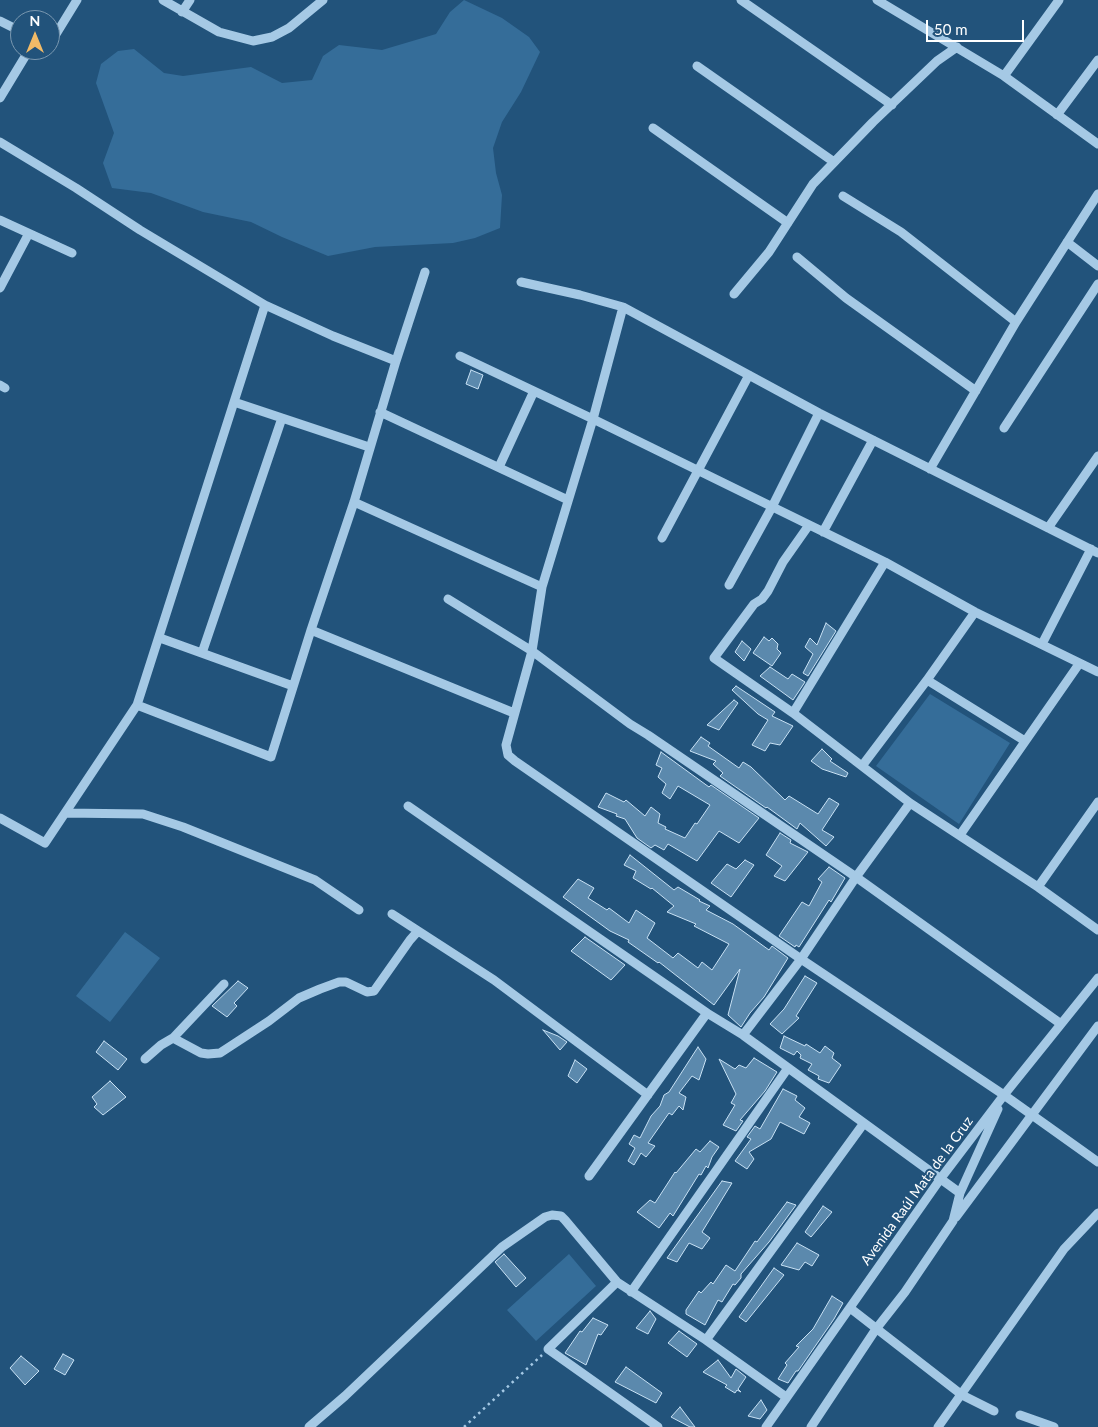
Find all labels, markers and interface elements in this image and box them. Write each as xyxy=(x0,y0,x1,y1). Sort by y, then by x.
north arrow xyxy=(10,10,60,60)
scale bar xyxy=(928,10,1026,42)
text: N xyxy=(30,12,40,29)
text: 50 m xyxy=(934,20,968,38)
street label: Avenida Raúl Mata de la Cruz xyxy=(857,1113,977,1269)

